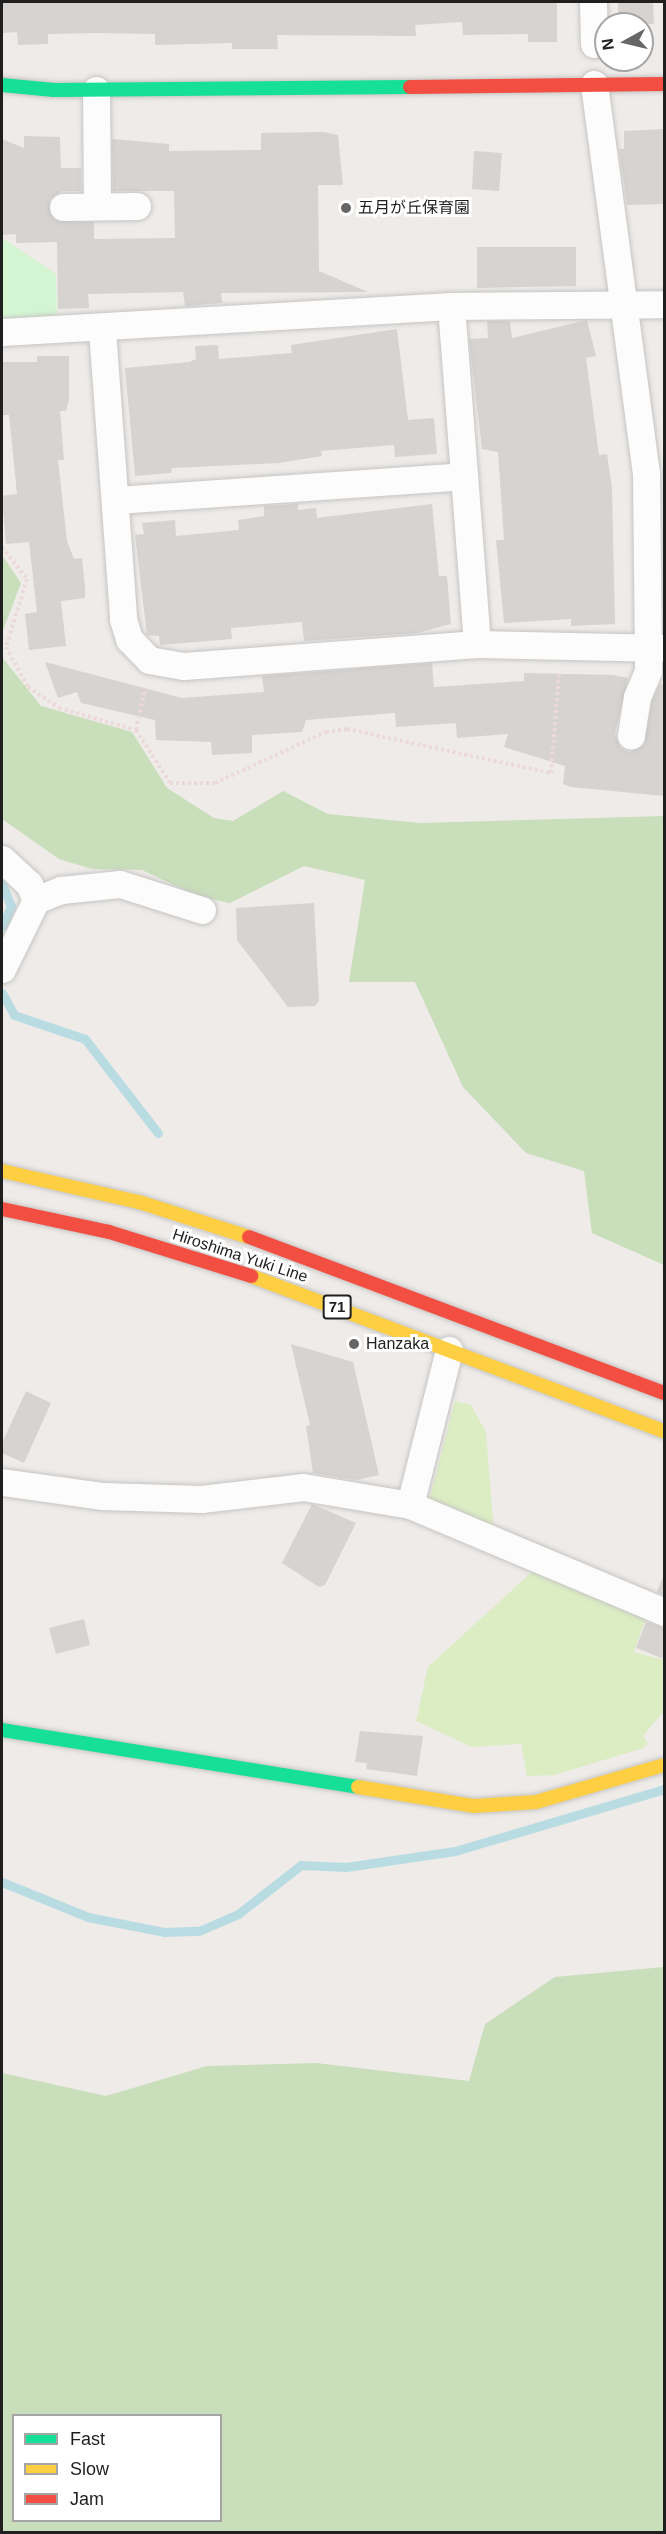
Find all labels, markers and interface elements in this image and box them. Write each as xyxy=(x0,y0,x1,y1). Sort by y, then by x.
north arrow xyxy=(594,12,654,72)
text: N xyxy=(598,37,617,51)
place label: 五月が丘保育園 xyxy=(358,198,470,218)
marker: 五月が丘保育園 xyxy=(339,201,353,215)
street label: Hiroshima Yuki Line xyxy=(170,1225,310,1287)
road number: 71 xyxy=(322,1295,352,1319)
place label: Hanzaka xyxy=(366,1334,429,1354)
marker: Hanzaka xyxy=(347,1337,361,1351)
legend xyxy=(12,2414,222,2522)
text: Fast xyxy=(70,2429,105,2449)
text: Slow xyxy=(70,2459,109,2479)
text: Jam xyxy=(70,2489,104,2509)

